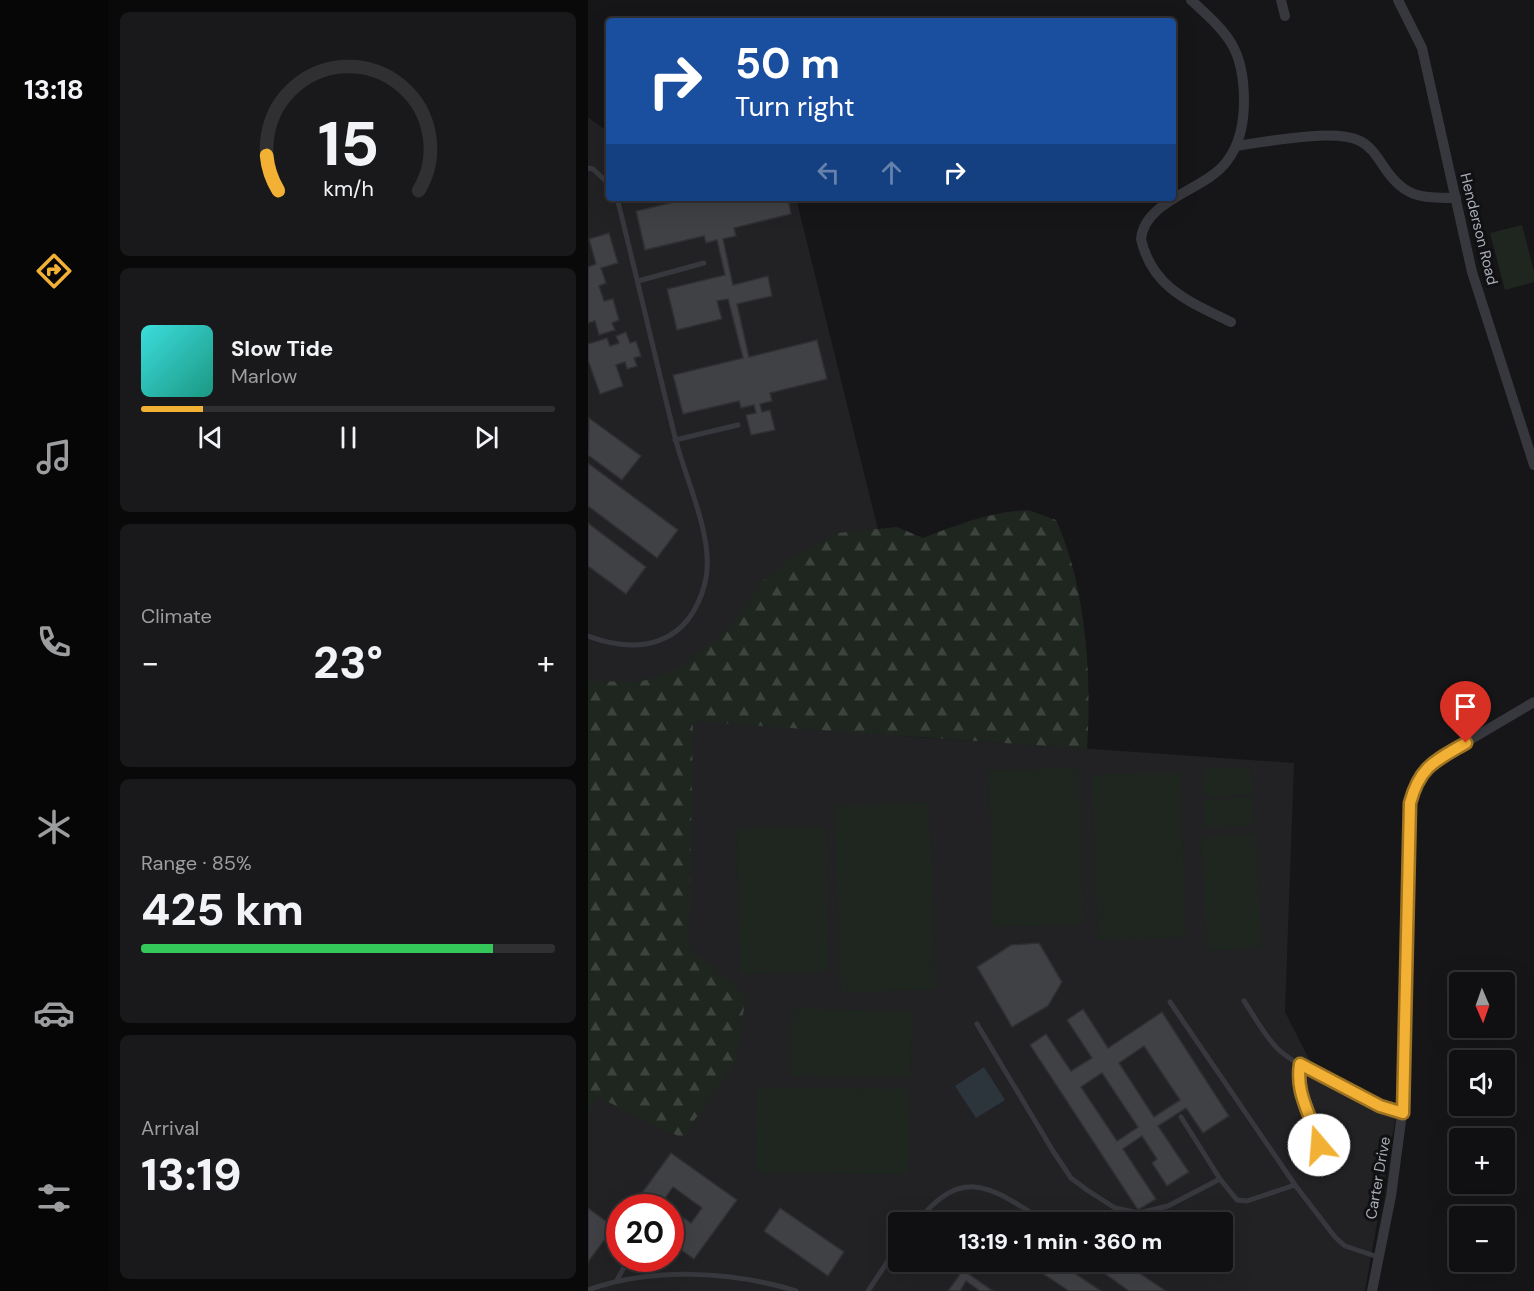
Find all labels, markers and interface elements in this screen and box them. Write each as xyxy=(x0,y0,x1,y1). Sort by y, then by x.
text: 50 m xyxy=(735,36,840,91)
icon: right xyxy=(636,42,714,120)
text: 13:18 xyxy=(24,72,84,107)
text: Turn right xyxy=(735,89,855,124)
text: 15 xyxy=(317,103,379,184)
icon: left xyxy=(812,156,845,189)
icon: ahead xyxy=(875,156,908,189)
icon: right xyxy=(938,156,971,189)
street label: Henderson Road xyxy=(1455,171,1503,287)
text: km/h xyxy=(323,175,373,203)
icon: directions xyxy=(33,250,75,292)
text: Slow Tide xyxy=(231,334,333,363)
text: Marlow xyxy=(231,363,297,389)
icon: previous xyxy=(194,421,227,454)
icon: pause xyxy=(332,421,365,454)
icon: next xyxy=(470,421,503,454)
icon: music xyxy=(33,436,75,478)
text: Climate xyxy=(141,603,212,629)
icon: phone xyxy=(33,621,75,663)
text: 23° xyxy=(313,633,383,692)
text: − xyxy=(141,641,159,684)
text: + xyxy=(537,641,555,684)
pin xyxy=(1440,681,1491,743)
icon: arrive xyxy=(1449,690,1482,723)
icon: climate xyxy=(33,806,75,848)
text: Range · 85% xyxy=(141,850,252,876)
text: 425 km xyxy=(141,880,304,939)
north arrow xyxy=(1449,972,1515,1038)
map controls xyxy=(1449,972,1515,1272)
icon: car xyxy=(33,992,75,1034)
button: sound xyxy=(1449,1050,1515,1116)
position arrow xyxy=(1287,1113,1351,1177)
text: Arrival xyxy=(141,1115,199,1141)
button: + xyxy=(1449,1128,1515,1194)
street label: Carter Drive xyxy=(1361,1135,1395,1221)
text: 13:19 xyxy=(141,1145,242,1204)
icon: filters xyxy=(33,1177,75,1219)
speed limit sign: 20 xyxy=(606,1194,684,1272)
button: − xyxy=(1449,1206,1515,1272)
text: 13:19 · 1 min · 360 m xyxy=(959,1227,1162,1256)

